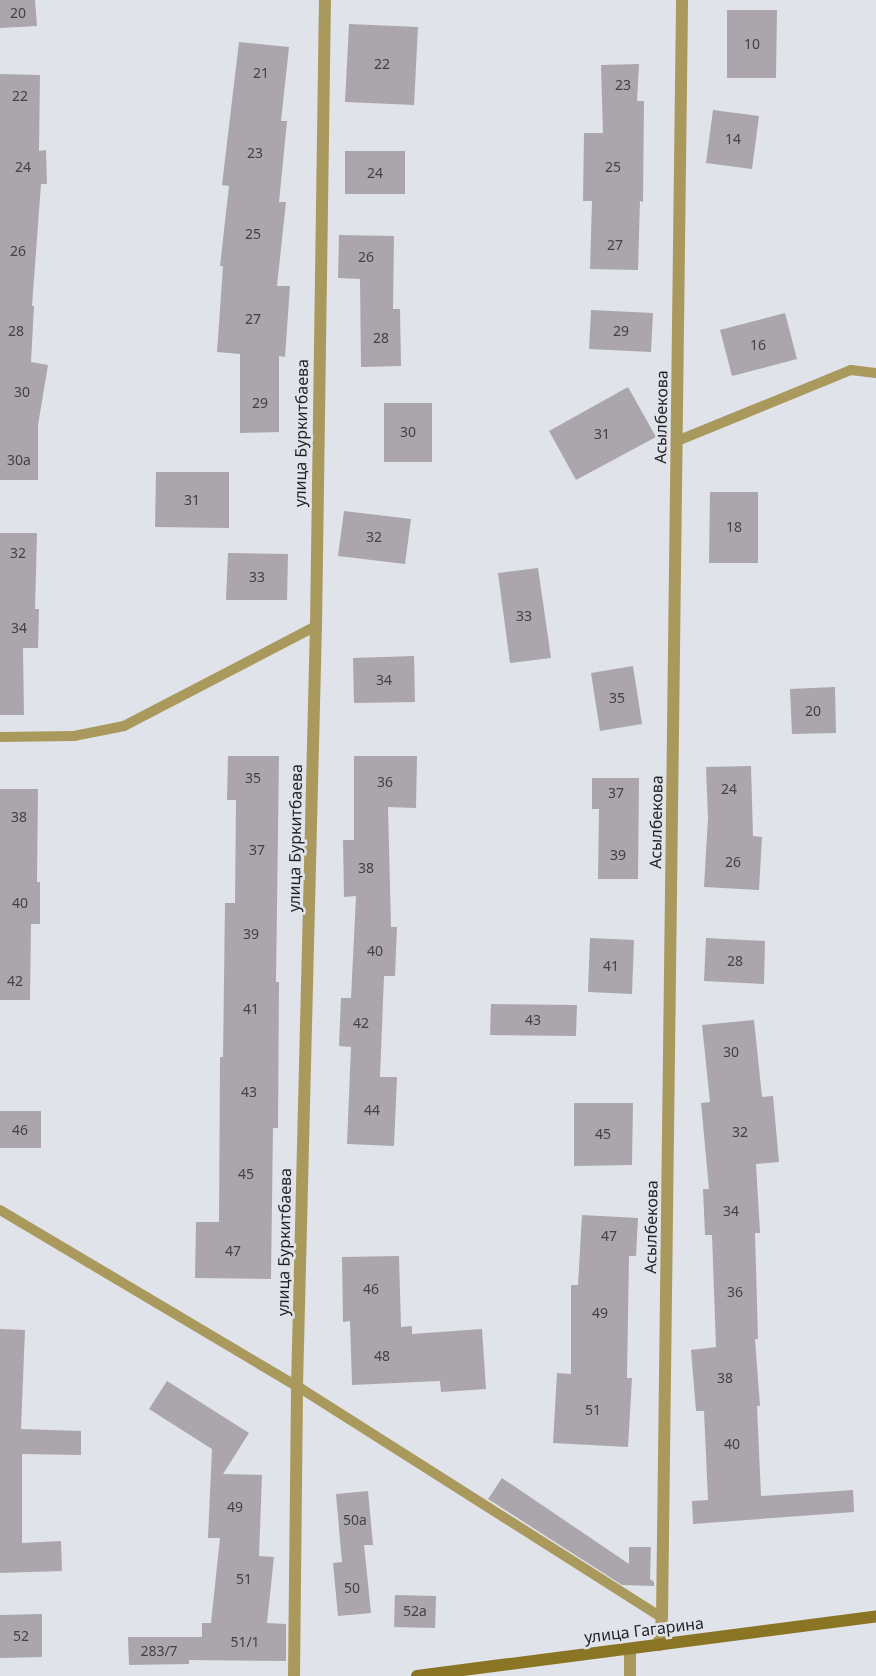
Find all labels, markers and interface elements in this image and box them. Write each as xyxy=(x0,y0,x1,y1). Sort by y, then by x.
house number: 20 xyxy=(10,5,26,21)
house number: 10 xyxy=(744,36,760,52)
house number: 22 xyxy=(374,56,390,72)
house number: 21 xyxy=(253,65,269,81)
house number: 23 xyxy=(615,77,631,93)
house number: 22 xyxy=(12,88,28,104)
house number: 14 xyxy=(725,131,741,147)
house number: 23 xyxy=(247,145,263,161)
house number: 24 xyxy=(15,159,31,175)
house number: 25 xyxy=(605,159,621,175)
house number: 24 xyxy=(367,165,383,181)
house number: 25 xyxy=(245,226,261,242)
house number: 27 xyxy=(607,237,623,253)
house number: 26 xyxy=(10,243,26,259)
house number: 26 xyxy=(358,249,374,265)
house number: 27 xyxy=(245,311,261,327)
house number: 28 xyxy=(8,323,24,339)
house number: 29 xyxy=(613,323,629,339)
house number: 28 xyxy=(373,330,389,346)
house number: 16 xyxy=(750,337,766,353)
street label: улица Буркитбаева xyxy=(290,359,312,507)
street label: Асылбекова xyxy=(651,370,671,464)
house number: 30 xyxy=(14,384,30,400)
house number: 29 xyxy=(252,395,268,411)
house number: 30 xyxy=(400,424,416,440)
house number: 31 xyxy=(594,426,610,442)
house number: 30а xyxy=(7,452,31,468)
house number: 31 xyxy=(184,492,200,508)
house number: 18 xyxy=(726,519,742,535)
house number: 32 xyxy=(366,529,382,545)
house number: 32 xyxy=(10,545,26,561)
house number: 33 xyxy=(249,569,265,585)
house number: 33 xyxy=(516,608,532,624)
house number: 34 xyxy=(11,620,27,636)
house number: 34 xyxy=(376,672,392,688)
house number: 35 xyxy=(609,690,625,706)
house number: 20 xyxy=(805,703,821,719)
street label: улица Буркитбаева xyxy=(284,764,306,912)
house number: 35 xyxy=(245,770,261,786)
house number: 36 xyxy=(377,774,393,790)
street label: Асылбекова xyxy=(646,775,666,869)
house number: 24 xyxy=(721,781,737,797)
house number: 37 xyxy=(608,785,624,801)
house number: 38 xyxy=(11,809,27,825)
house number: 37 xyxy=(249,842,265,858)
house number: 39 xyxy=(610,847,626,863)
house number: 26 xyxy=(725,854,741,870)
house number: 38 xyxy=(358,860,374,876)
house number: 40 xyxy=(12,895,28,911)
house number: 39 xyxy=(243,926,259,942)
house number: 40 xyxy=(367,943,383,959)
house number: 28 xyxy=(727,953,743,969)
house number: 41 xyxy=(603,958,619,974)
house number: 42 xyxy=(7,973,23,989)
house number: 41 xyxy=(243,1001,259,1017)
house number: 43 xyxy=(525,1012,541,1028)
house number: 42 xyxy=(353,1015,369,1031)
house number: 30 xyxy=(723,1044,739,1060)
house number: 43 xyxy=(241,1084,257,1100)
house number: 44 xyxy=(364,1102,380,1118)
house number: 46 xyxy=(12,1122,28,1138)
house number: 32 xyxy=(732,1124,748,1140)
house number: 45 xyxy=(595,1126,611,1142)
house number: 45 xyxy=(238,1166,254,1182)
street label: улица Буркитбаева xyxy=(273,1168,295,1316)
street label: Асылбекова xyxy=(641,1180,661,1274)
house number: 34 xyxy=(723,1203,739,1219)
house number: 47 xyxy=(601,1228,617,1244)
house number: 47 xyxy=(225,1243,241,1259)
house number: 46 xyxy=(363,1281,379,1297)
house number: 36 xyxy=(727,1284,743,1300)
house number: 49 xyxy=(592,1305,608,1321)
house number: 48 xyxy=(374,1348,390,1364)
house number: 38 xyxy=(717,1370,733,1386)
house number: 51 xyxy=(585,1402,601,1418)
house number: 40 xyxy=(724,1436,740,1452)
house number: 49 xyxy=(227,1499,243,1515)
house number: 50а xyxy=(343,1512,367,1528)
house number: 51 xyxy=(236,1571,252,1587)
house number: 50 xyxy=(344,1580,360,1596)
house number: 52а xyxy=(403,1603,427,1619)
street label: улица Гагарина xyxy=(583,1613,705,1647)
house number: 52 xyxy=(13,1628,29,1644)
house number: 51/1 xyxy=(230,1634,260,1650)
house number: 283/7 xyxy=(140,1643,178,1659)

